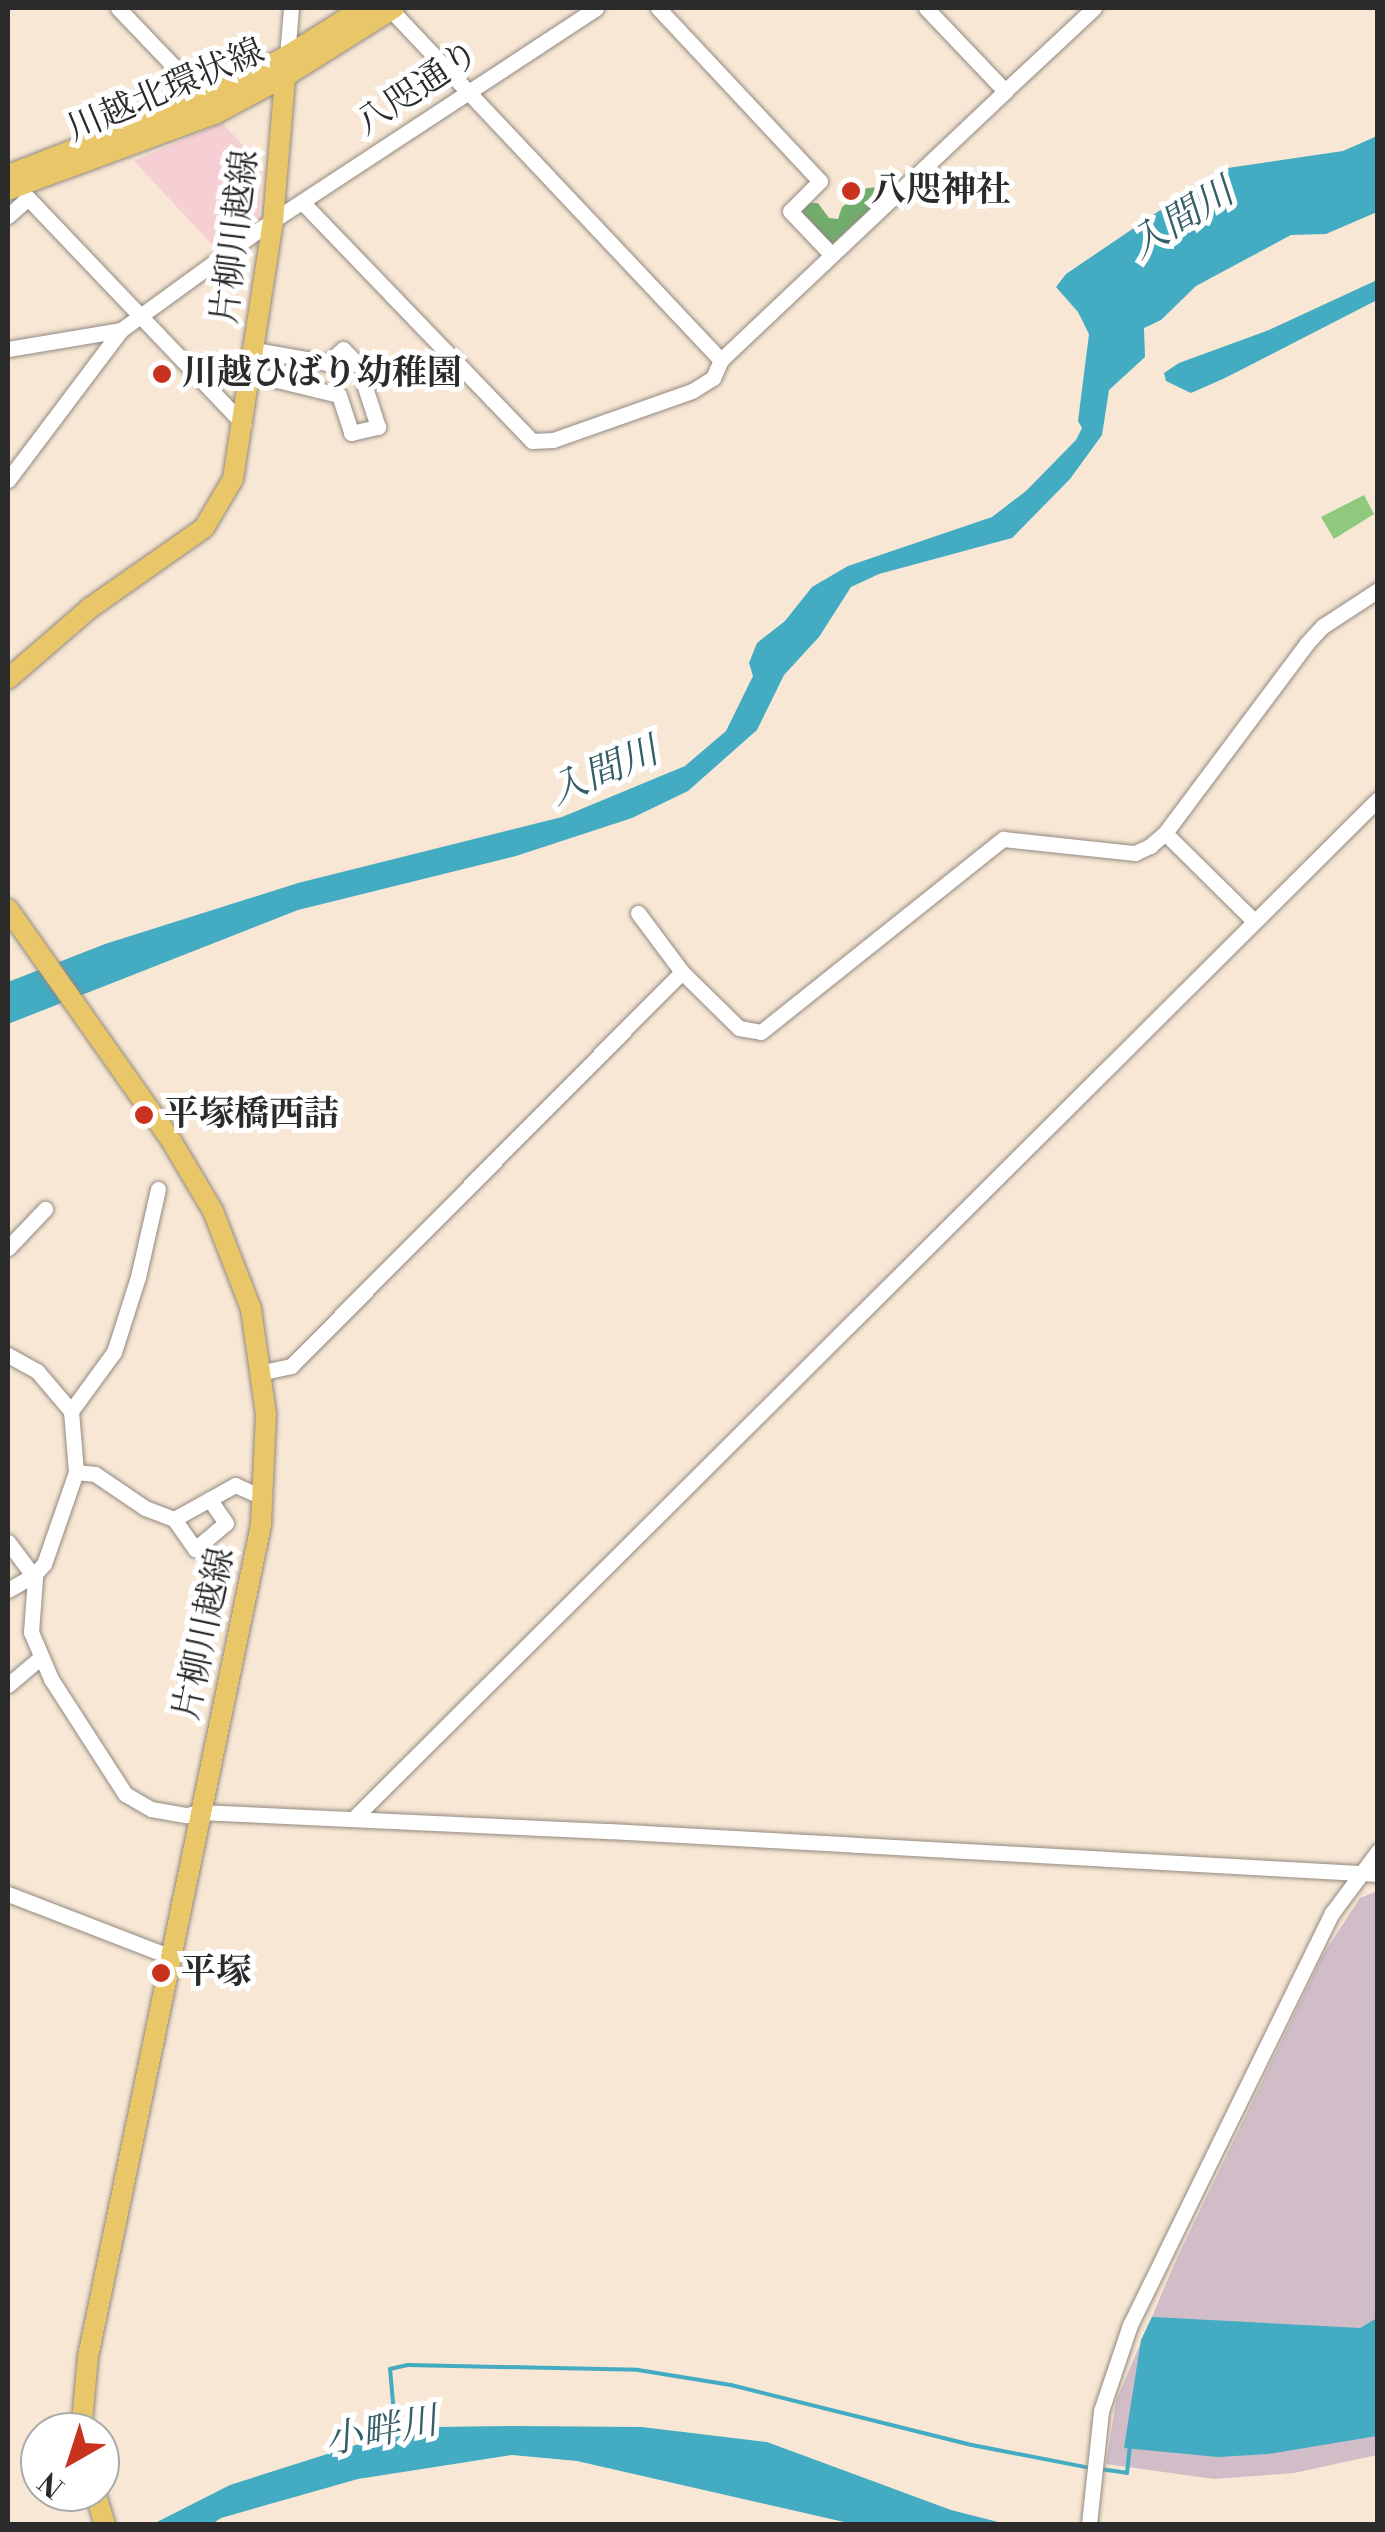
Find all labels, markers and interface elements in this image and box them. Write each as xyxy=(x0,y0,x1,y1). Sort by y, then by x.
street label: 川越北環状線 xyxy=(61,31,271,151)
street label: 八咫通り xyxy=(348,32,488,146)
street label: 片柳川越線 xyxy=(204,148,268,326)
water label: 入間川 xyxy=(1122,169,1242,269)
place label: 八咫神社 xyxy=(871,170,1011,212)
marker: 八咫神社 xyxy=(840,180,862,202)
place label: 川越ひばり幼稚園 xyxy=(182,353,462,395)
marker: 川越ひばり幼稚園 xyxy=(151,363,173,385)
water label: 入間川 xyxy=(543,729,665,815)
place label: 平塚橋西詰 xyxy=(164,1094,339,1136)
marker: 平塚橋西詰 xyxy=(133,1104,155,1126)
street label: 片柳川越線 xyxy=(166,1544,244,1724)
place label: 平塚 xyxy=(181,1952,251,1994)
marker: 平塚 xyxy=(150,1962,172,1984)
water label: 小畔川 xyxy=(321,2399,441,2465)
north arrow xyxy=(20,2412,120,2512)
text: N xyxy=(32,2464,72,2505)

